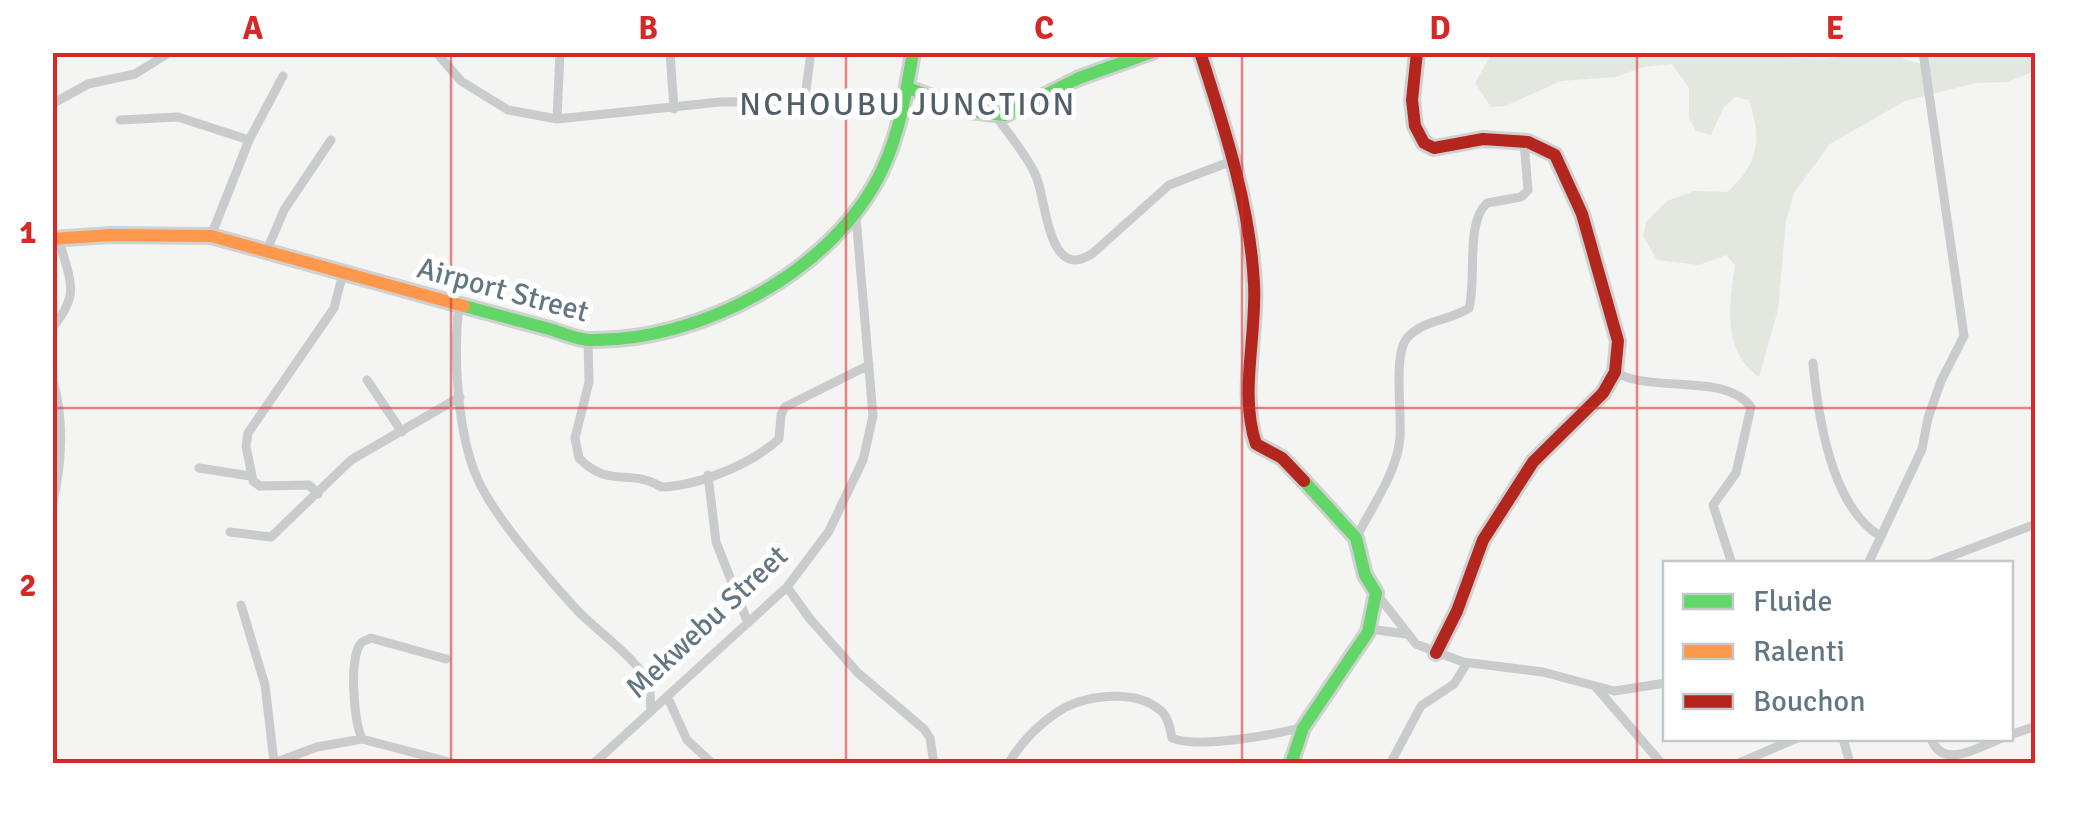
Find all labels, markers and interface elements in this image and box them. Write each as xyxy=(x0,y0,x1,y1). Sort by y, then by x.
text: A xyxy=(243,9,264,48)
text: B xyxy=(638,9,658,48)
text: C xyxy=(1034,9,1054,48)
text: D xyxy=(1429,9,1451,48)
text: E xyxy=(1826,9,1844,48)
district label: NCHOUBU JUNCTION xyxy=(739,85,1077,124)
text: 1 xyxy=(19,213,37,252)
street label: Airport Street xyxy=(413,249,593,331)
street label: Mekwebu Street xyxy=(618,538,796,706)
legend xyxy=(1663,561,2013,741)
text: 2 xyxy=(19,566,37,605)
text: Fluide xyxy=(1753,583,1832,620)
text: Ralenti xyxy=(1753,633,1845,670)
text: Bouchon xyxy=(1753,683,1866,720)

